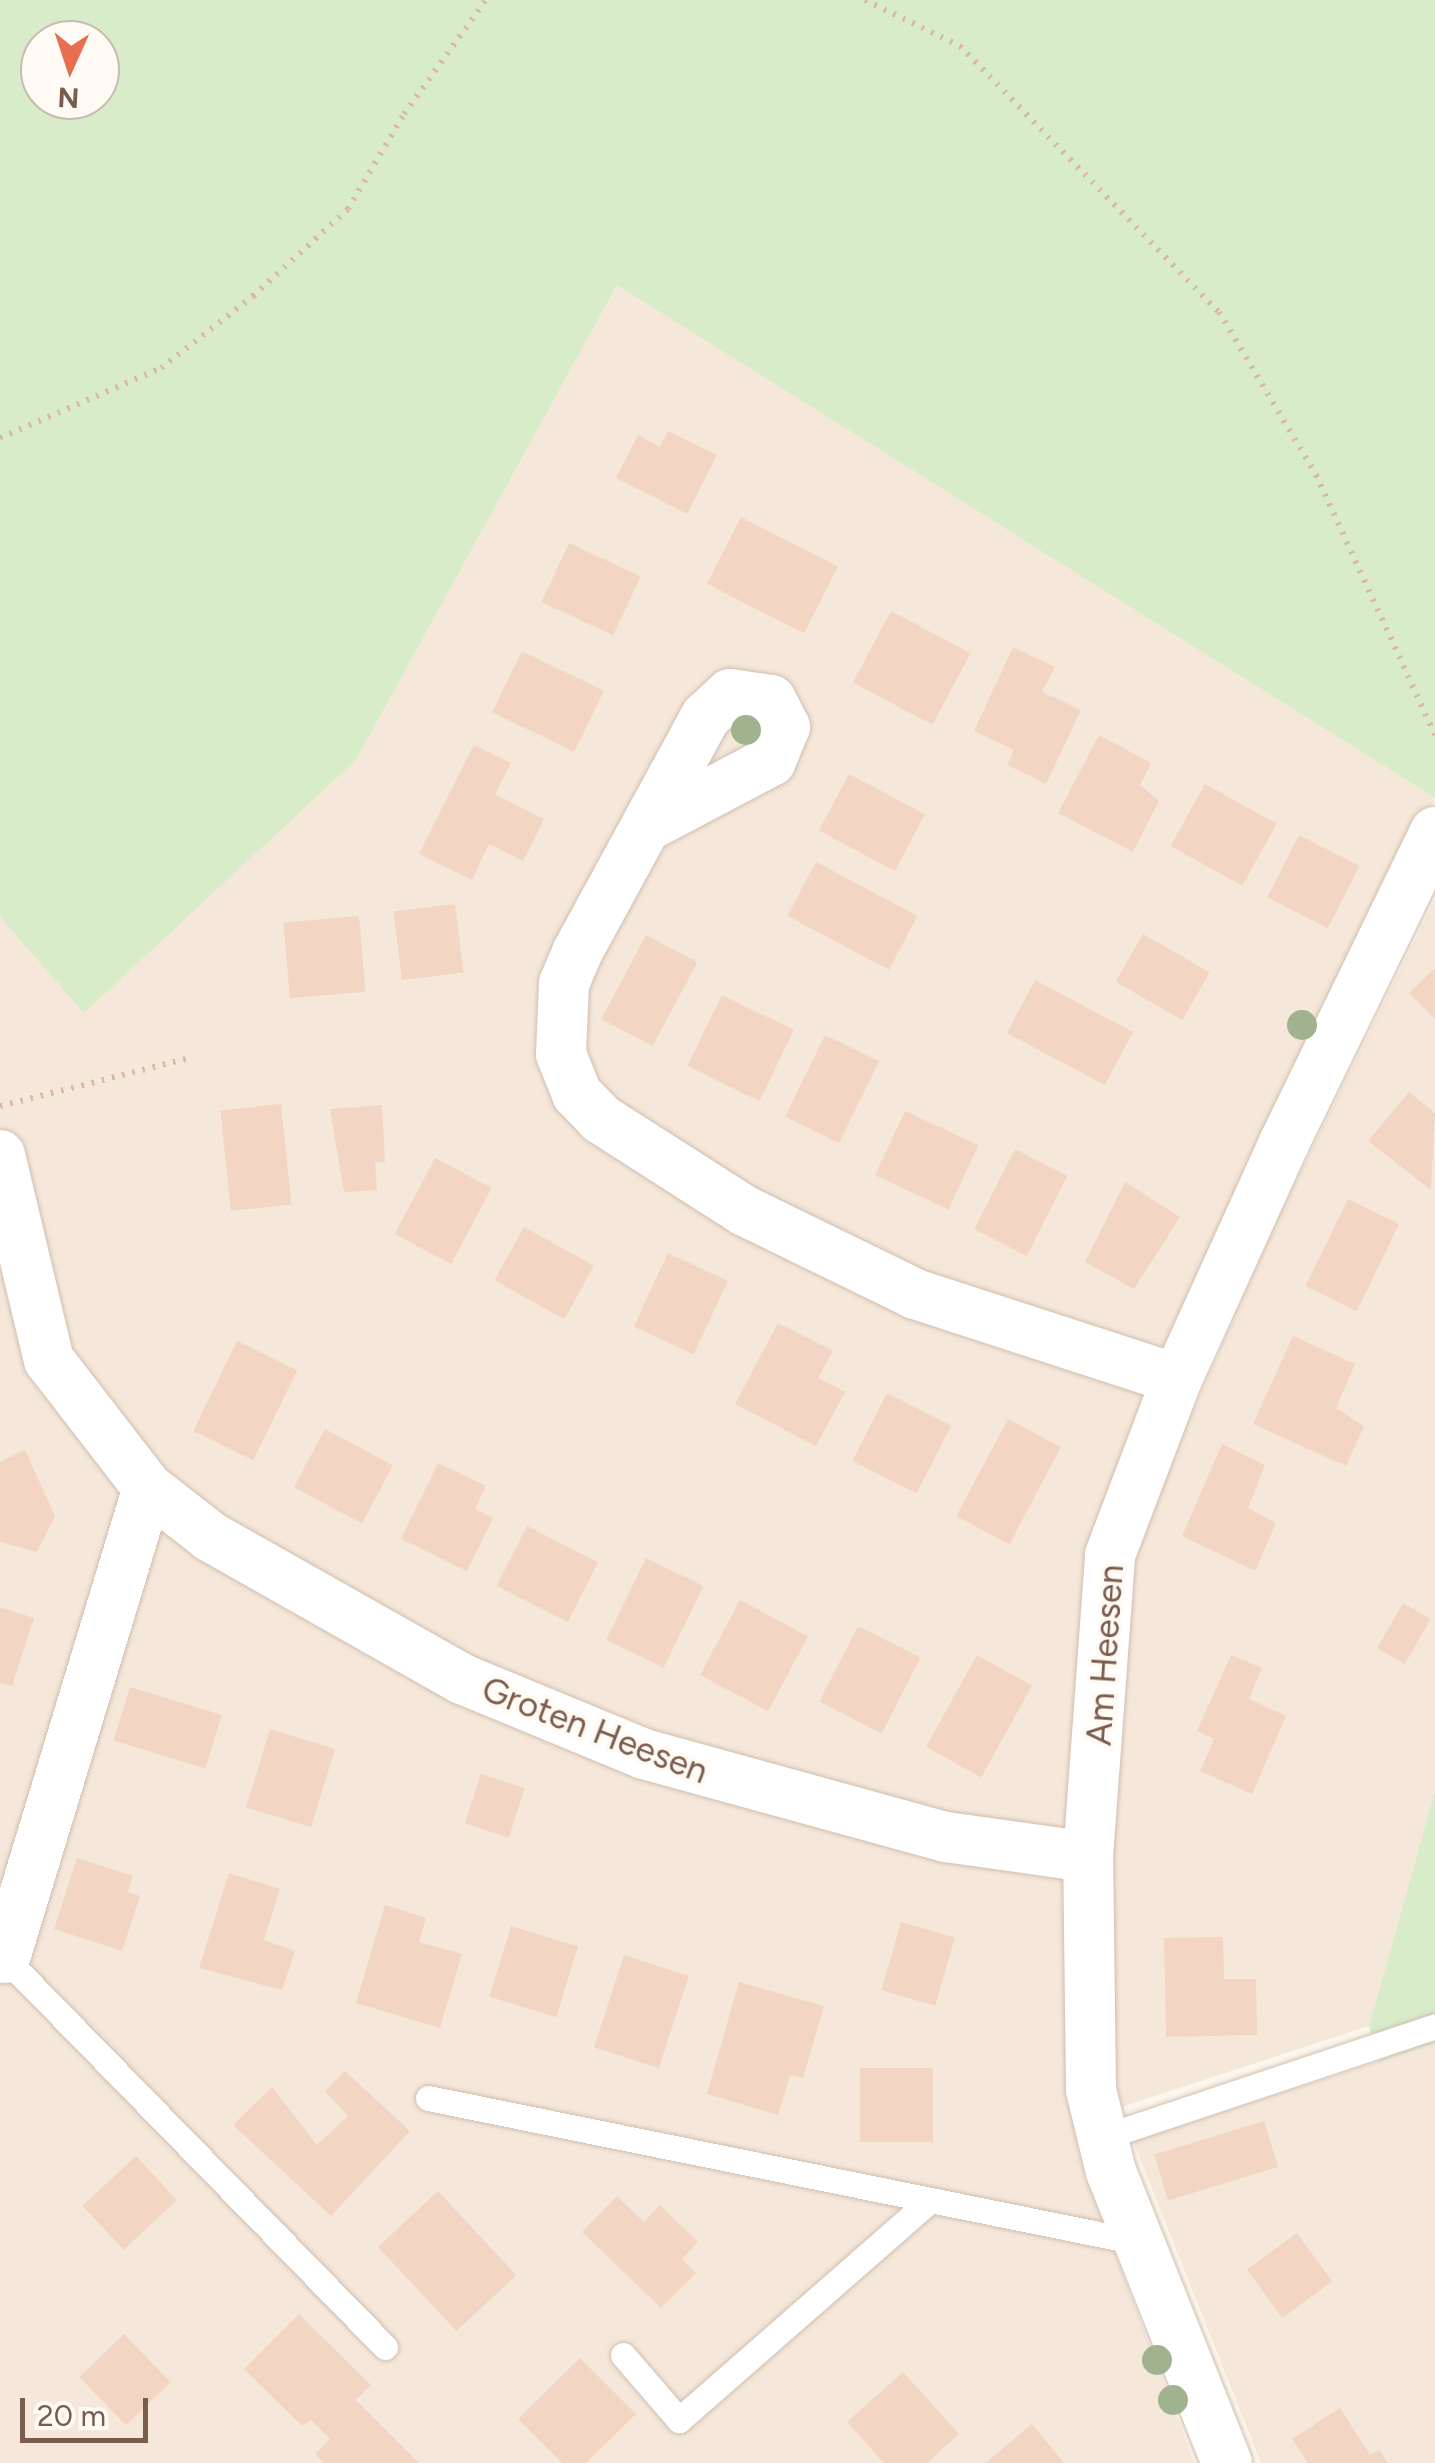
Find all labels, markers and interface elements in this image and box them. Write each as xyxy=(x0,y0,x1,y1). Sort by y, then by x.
north arrow xyxy=(20,20,120,120)
text: N xyxy=(57,80,80,116)
street label: Am Heesen xyxy=(1078,1563,1132,1747)
street label: Groten Heesen xyxy=(476,1668,714,1792)
scale bar xyxy=(25,2378,152,2440)
text: 20 m xyxy=(37,2397,106,2434)

